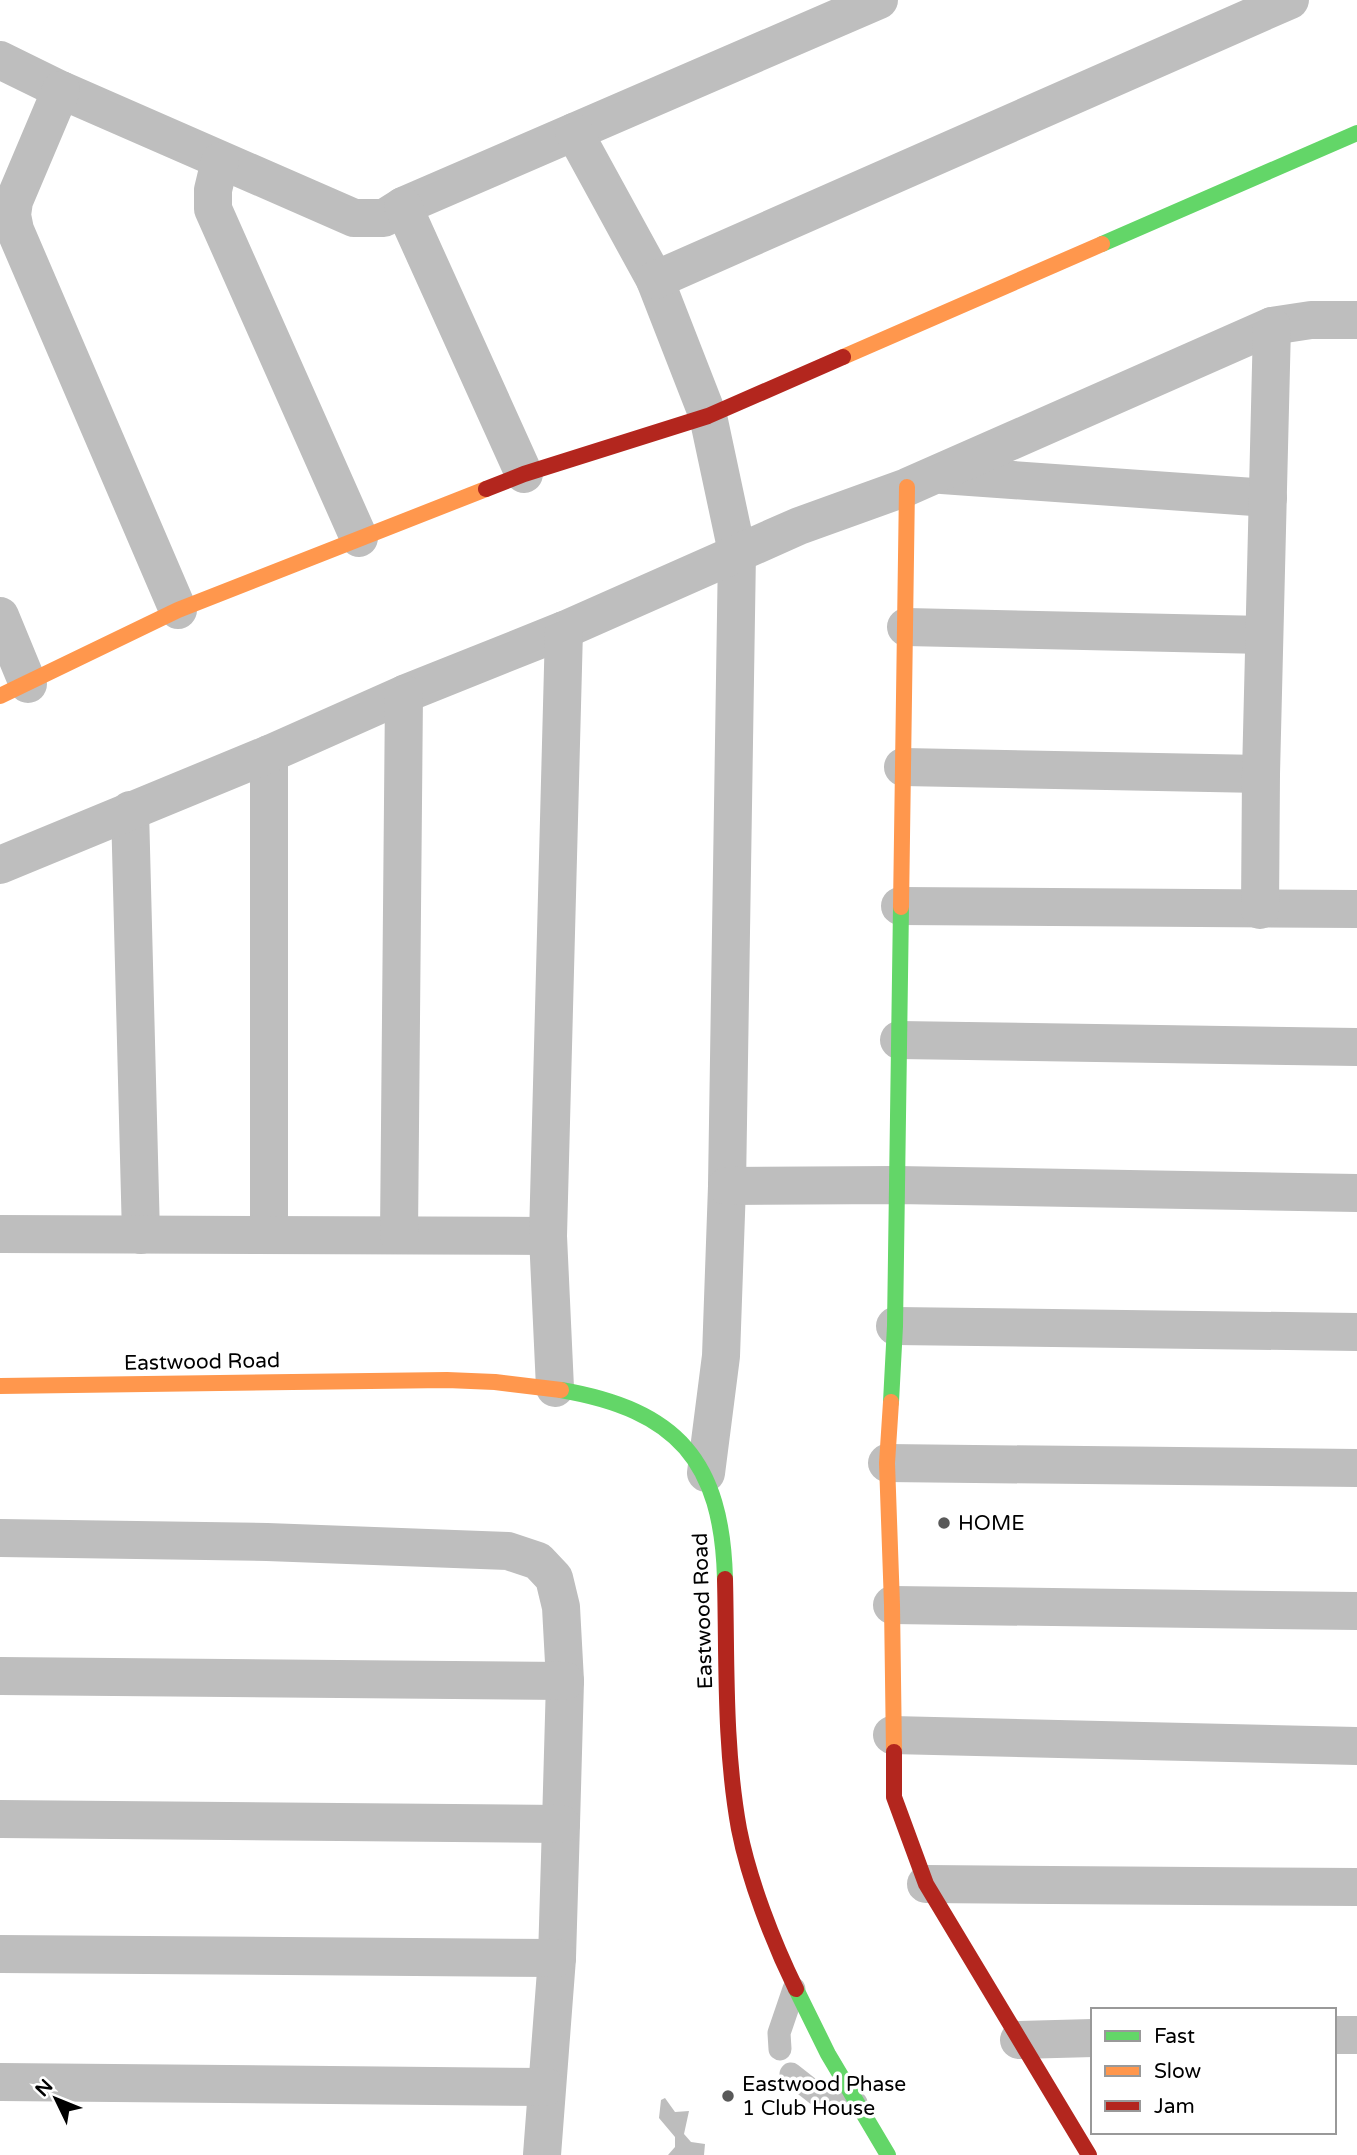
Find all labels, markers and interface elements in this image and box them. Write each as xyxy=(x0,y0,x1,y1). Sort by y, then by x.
street label: Eastwood Road xyxy=(124,1348,280,1376)
place label: HOME xyxy=(958,1511,1025,1536)
marker: HOME xyxy=(936,1515,952,1531)
street label: Eastwood Road xyxy=(688,1532,718,1690)
legend xyxy=(1091,2008,1336,2134)
text: Fast xyxy=(1154,2024,1195,2049)
text: Slow xyxy=(1154,2059,1202,2084)
north arrow xyxy=(21,2064,91,2134)
place label: Eastwood Phase 1 Club House xyxy=(742,2072,906,2121)
text: N xyxy=(31,2075,58,2101)
marker: Eastwood Phase 1 Club House xyxy=(720,2088,736,2104)
text: Jam xyxy=(1154,2094,1195,2119)

